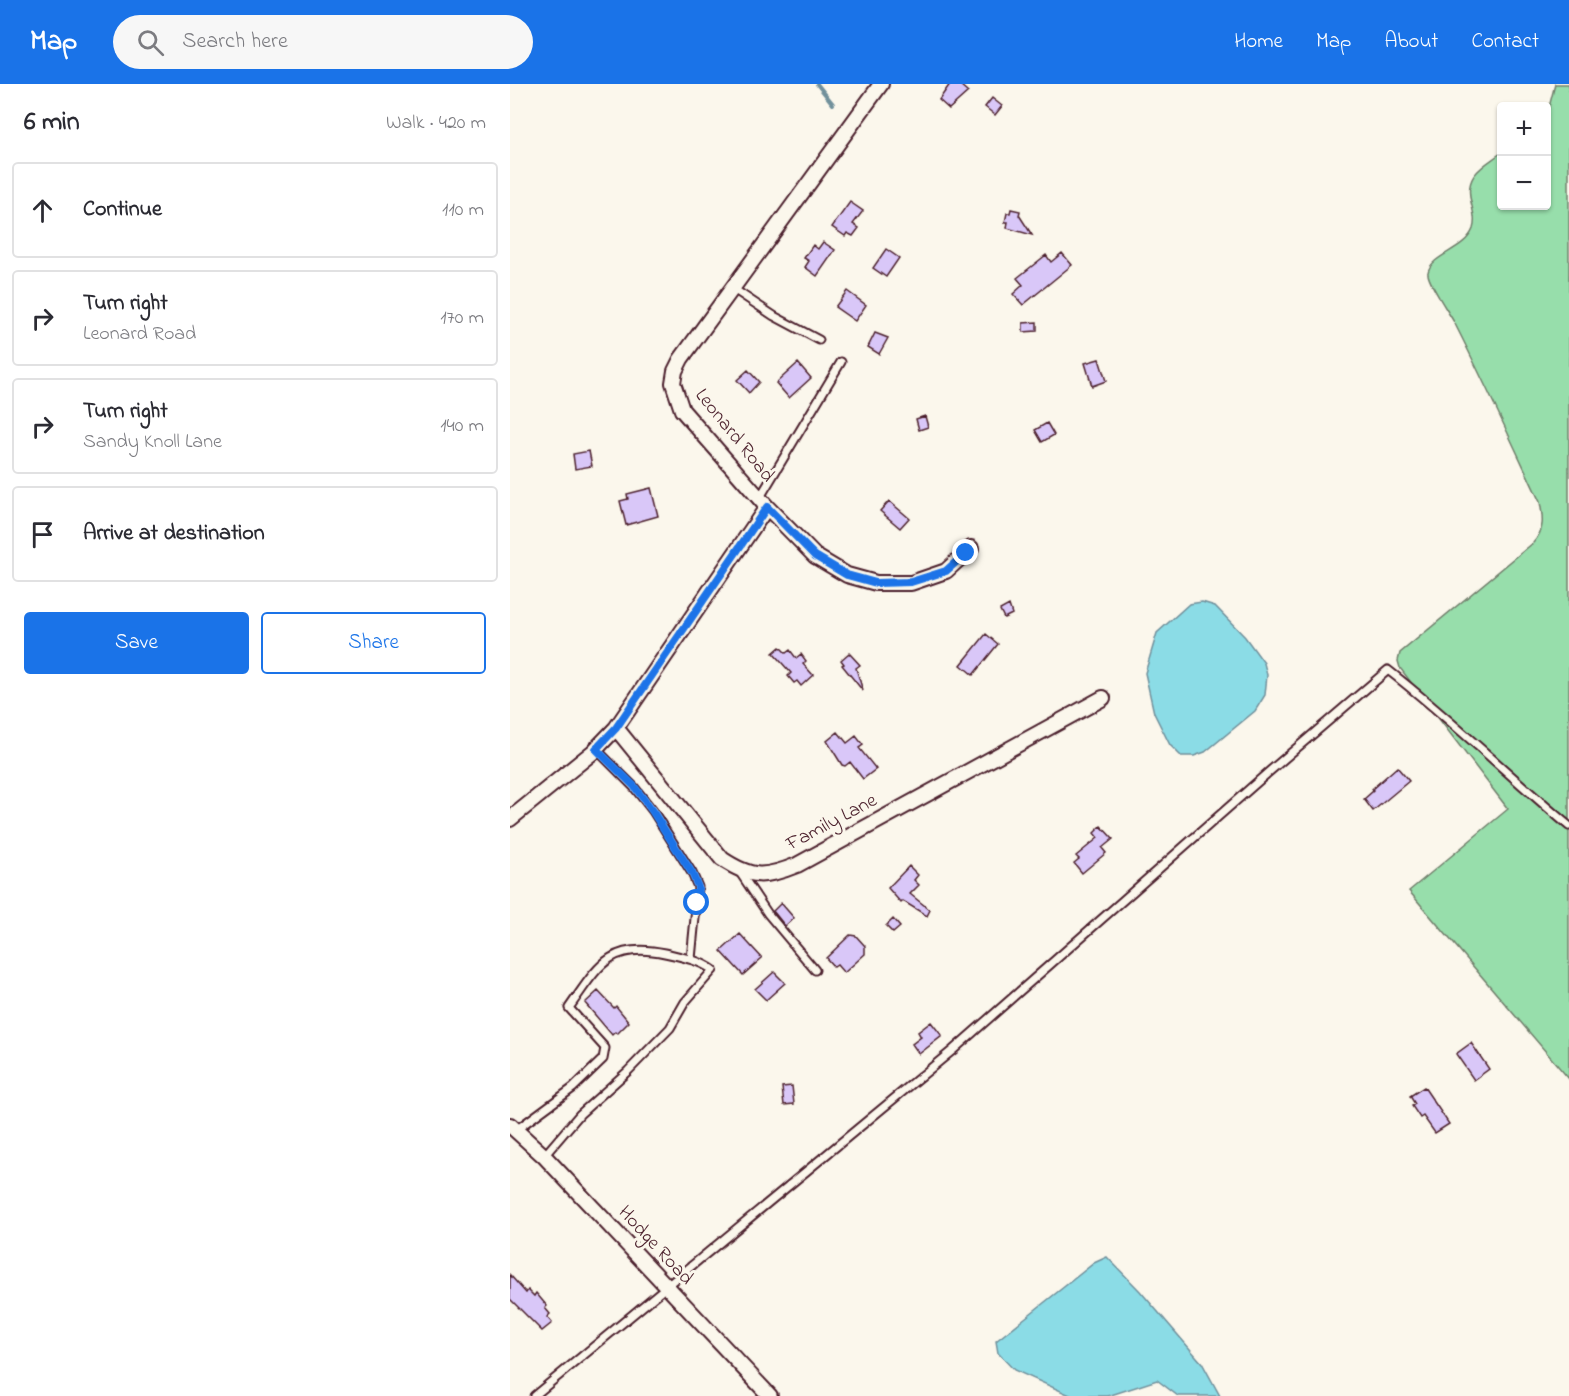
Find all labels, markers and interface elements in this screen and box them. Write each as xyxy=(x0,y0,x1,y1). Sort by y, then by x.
search box xyxy=(113,15,533,69)
text: Map xyxy=(30,22,77,63)
icon: search xyxy=(134,26,167,59)
text: Search here xyxy=(182,26,288,58)
text: Home xyxy=(1234,27,1283,57)
text: Map xyxy=(1316,27,1351,57)
text: About xyxy=(1384,27,1438,57)
text: Contact xyxy=(1471,27,1539,57)
map controls xyxy=(1497,102,1551,210)
button: + xyxy=(1497,102,1551,156)
text: 6 min xyxy=(24,104,80,142)
text: Walk · 420 m xyxy=(386,109,486,138)
button: − xyxy=(1497,156,1551,210)
icon: ahead xyxy=(26,194,59,227)
text: Continue xyxy=(83,194,162,226)
text: 110 m xyxy=(442,196,484,225)
text: Turn right xyxy=(83,288,168,320)
icon: right xyxy=(26,302,59,335)
text: 170 m xyxy=(440,304,484,333)
text: Leonard Road xyxy=(83,320,196,349)
street label: Leonard Road xyxy=(687,383,781,489)
text: Turn right xyxy=(83,396,168,428)
icon: right xyxy=(26,410,59,443)
text: 140 m xyxy=(440,412,484,441)
text: Sandy Knoll Lane xyxy=(83,428,222,457)
icon: arrive xyxy=(26,518,59,551)
text: Arrive at destination xyxy=(83,518,265,550)
route end xyxy=(952,539,978,565)
button: Save xyxy=(24,612,249,674)
button: Share xyxy=(261,612,486,674)
street label: Family Lane xyxy=(780,787,883,860)
route start xyxy=(683,889,709,915)
street label: Hodge Road xyxy=(610,1200,700,1293)

